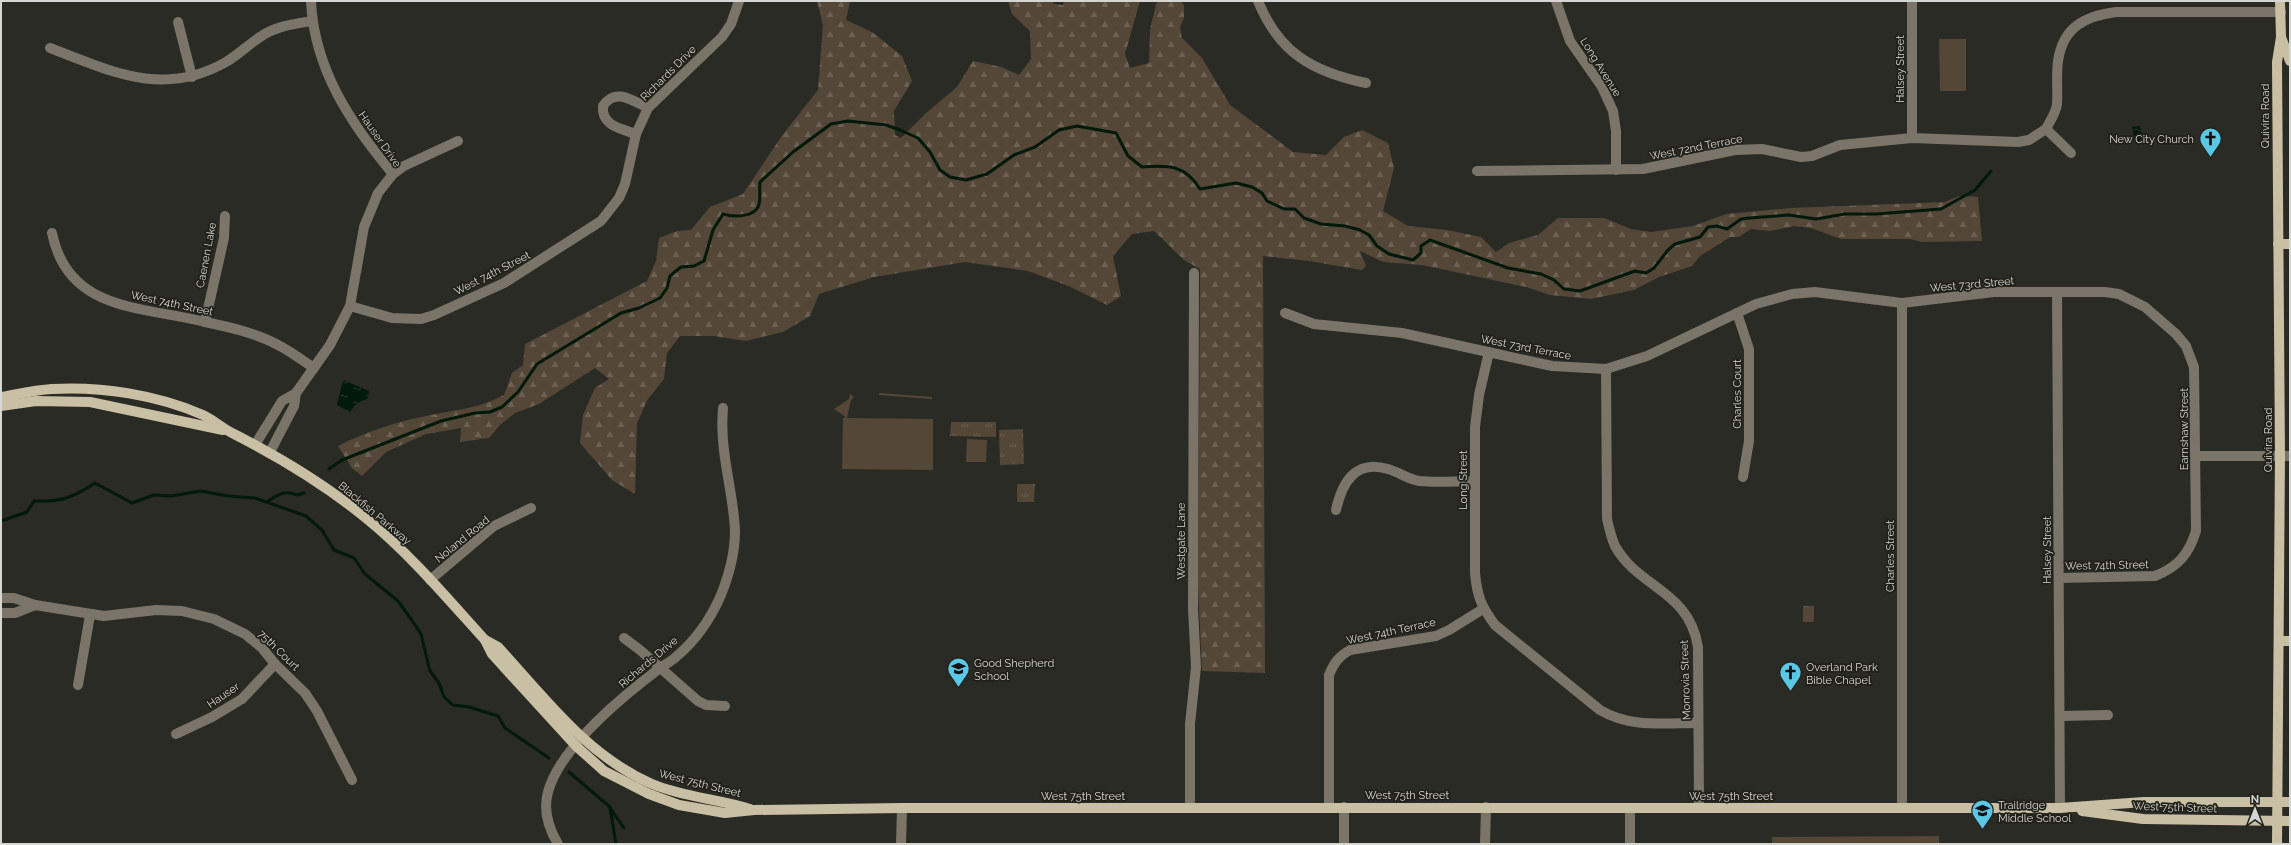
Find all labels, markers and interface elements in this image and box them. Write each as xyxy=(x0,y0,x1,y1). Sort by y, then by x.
street label: Long Avenue xyxy=(1577,35,1624,100)
street label: Halsey Street xyxy=(1894,35,1907,103)
street label: Richards Drive xyxy=(638,43,699,104)
street label: Quivira Road xyxy=(2259,84,2272,148)
street label: Hauser Drive xyxy=(356,109,404,170)
church icon: New City Church xyxy=(2197,126,2223,159)
street label: West 72nd Terrace xyxy=(1648,132,1744,163)
place label: New City Church xyxy=(2109,133,2194,146)
street label: Caenen Lake xyxy=(194,221,219,289)
street label: West 74th Street xyxy=(452,249,533,298)
street label: West 73rd Street xyxy=(1929,274,2015,295)
street label: West 74th Street xyxy=(130,288,215,319)
street label: West 73rd Terrace xyxy=(1480,332,1573,363)
street label: Charles Court xyxy=(1731,359,1744,429)
street label: Earnshaw Street xyxy=(2178,387,2191,470)
street label: Quivira Road xyxy=(2262,408,2275,472)
street label: Long Street xyxy=(1457,450,1470,510)
street label: Blackfish Parkway xyxy=(336,479,414,548)
street label: Westgate Lane xyxy=(1175,502,1188,580)
street label: Noland Road xyxy=(432,513,492,565)
street label: Halsey Street xyxy=(2041,516,2054,584)
street label: Charles Street xyxy=(1884,520,1897,592)
street label: West 74th Street xyxy=(2065,558,2149,573)
street label: West 74th Terrace xyxy=(1345,616,1437,647)
street label: 75th Court xyxy=(255,627,302,674)
street label: Richards Drive xyxy=(616,634,681,691)
street label: Monrovia Street xyxy=(1678,639,1693,720)
school or university icon: Good Shepherd School xyxy=(946,656,972,689)
place label: Good Shepherd School xyxy=(974,657,1055,683)
church icon: Overland Park Bible Chapel xyxy=(1777,660,1803,693)
place label: Overland Park Bible Chapel xyxy=(1806,661,1878,687)
street label: Hauser xyxy=(205,680,242,711)
street label: West 75th Street xyxy=(657,767,743,800)
street label: West 75th Street xyxy=(1365,789,1449,802)
north arrow xyxy=(2235,789,2275,829)
street label: West 75th Street xyxy=(1041,790,1125,803)
street label: West 75th Street xyxy=(1689,790,1773,803)
text: N xyxy=(2251,793,2259,806)
school or university icon: Trailridge Middle School xyxy=(1969,798,1995,831)
place label: Trailridge Middle School xyxy=(1998,799,2071,825)
street label: West 75th Street xyxy=(2133,800,2218,815)

